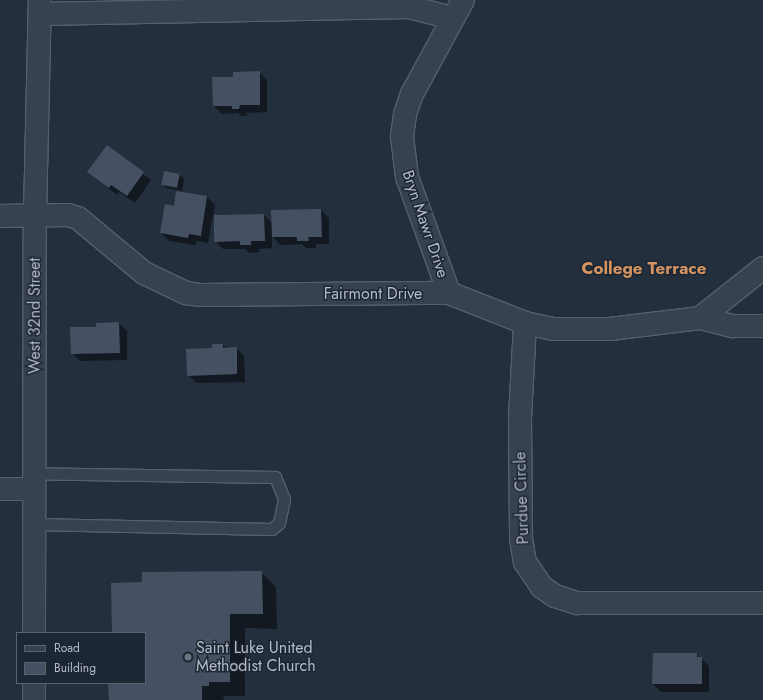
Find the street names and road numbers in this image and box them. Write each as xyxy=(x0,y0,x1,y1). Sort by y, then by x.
street label: Bryn Mawr Drive xyxy=(398,168,452,280)
street label: West 32nd Street xyxy=(25,258,45,374)
street label: Fairmont Drive xyxy=(324,284,422,304)
street label: Purdue Circle xyxy=(511,451,533,545)

